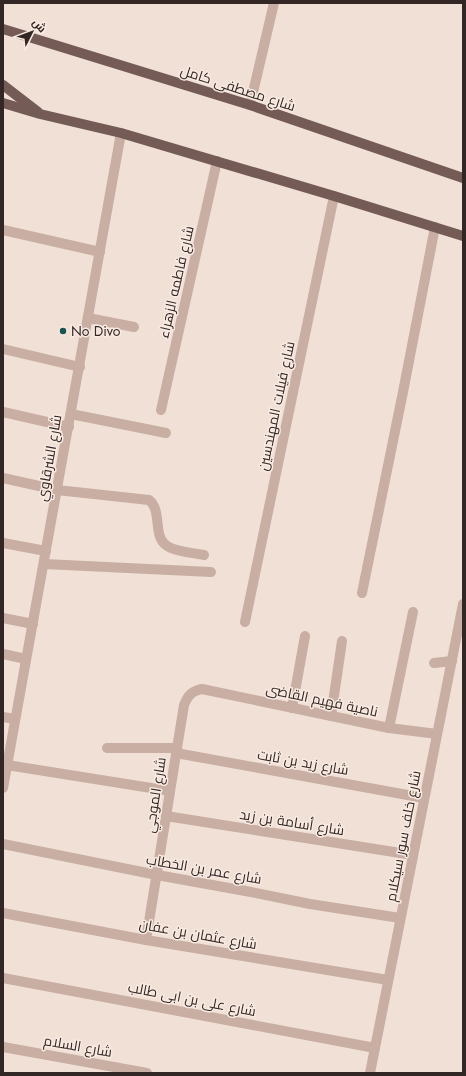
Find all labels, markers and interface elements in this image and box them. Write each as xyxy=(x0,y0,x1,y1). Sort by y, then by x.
north arrow xyxy=(12,12,52,52)
text: ش xyxy=(29,15,50,36)
street label: شارع مصطفى كامل xyxy=(178,60,298,116)
street label: شارع فاطمه الزهراء xyxy=(153,224,199,340)
place label: No Divo xyxy=(71,321,121,341)
marker: No Divo xyxy=(58,326,68,336)
street label: شارع فيلات المهندسين xyxy=(252,339,300,473)
street label: شارع الشرقاوي xyxy=(32,413,68,503)
street label: ناصية فهيم القاضى xyxy=(264,678,380,722)
street label: شارع زيد بن ثابت xyxy=(256,744,350,780)
street label: شارع الموجي xyxy=(139,756,173,835)
street label: شارع خلف سور سيكلام xyxy=(380,769,426,903)
street label: شارع أسامة بن زيد xyxy=(238,804,346,840)
street label: شارع عمر بن الخطاب xyxy=(145,849,263,889)
street label: شارع عثمان بن عفان xyxy=(138,914,258,954)
street label: شارع على بن ابى طالب xyxy=(126,977,258,1021)
street label: شارع السلام xyxy=(42,1030,114,1062)

